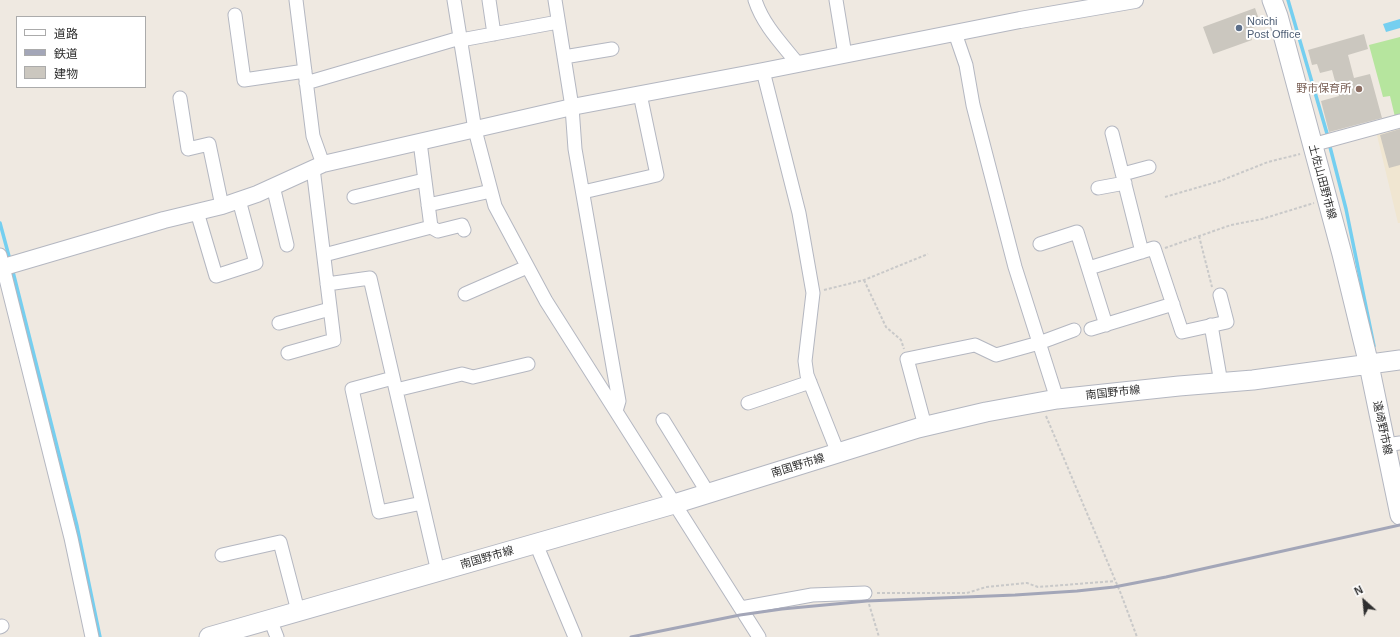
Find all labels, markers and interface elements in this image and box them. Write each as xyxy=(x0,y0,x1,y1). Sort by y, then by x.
place label: Noichi Post Office xyxy=(1247,15,1301,41)
legend xyxy=(16,16,146,88)
marker: Noichi Post Office xyxy=(1234,23,1244,33)
text: 道路 xyxy=(54,27,78,41)
text: 鉄道 xyxy=(54,47,78,61)
text: 建物 xyxy=(54,67,78,81)
place label: 野市保育所 xyxy=(1296,82,1351,96)
marker: 野市保育所 xyxy=(1354,84,1364,94)
street label: 土佐山田野市線 xyxy=(1306,143,1338,221)
street label: 南国野市線 xyxy=(1085,384,1141,402)
street label: 遠崎野市線 xyxy=(1370,400,1394,456)
street label: 南国野市線 xyxy=(770,452,826,480)
street label: 南国野市線 xyxy=(459,544,515,572)
north arrow xyxy=(1344,581,1384,621)
text: N xyxy=(1352,583,1365,597)

